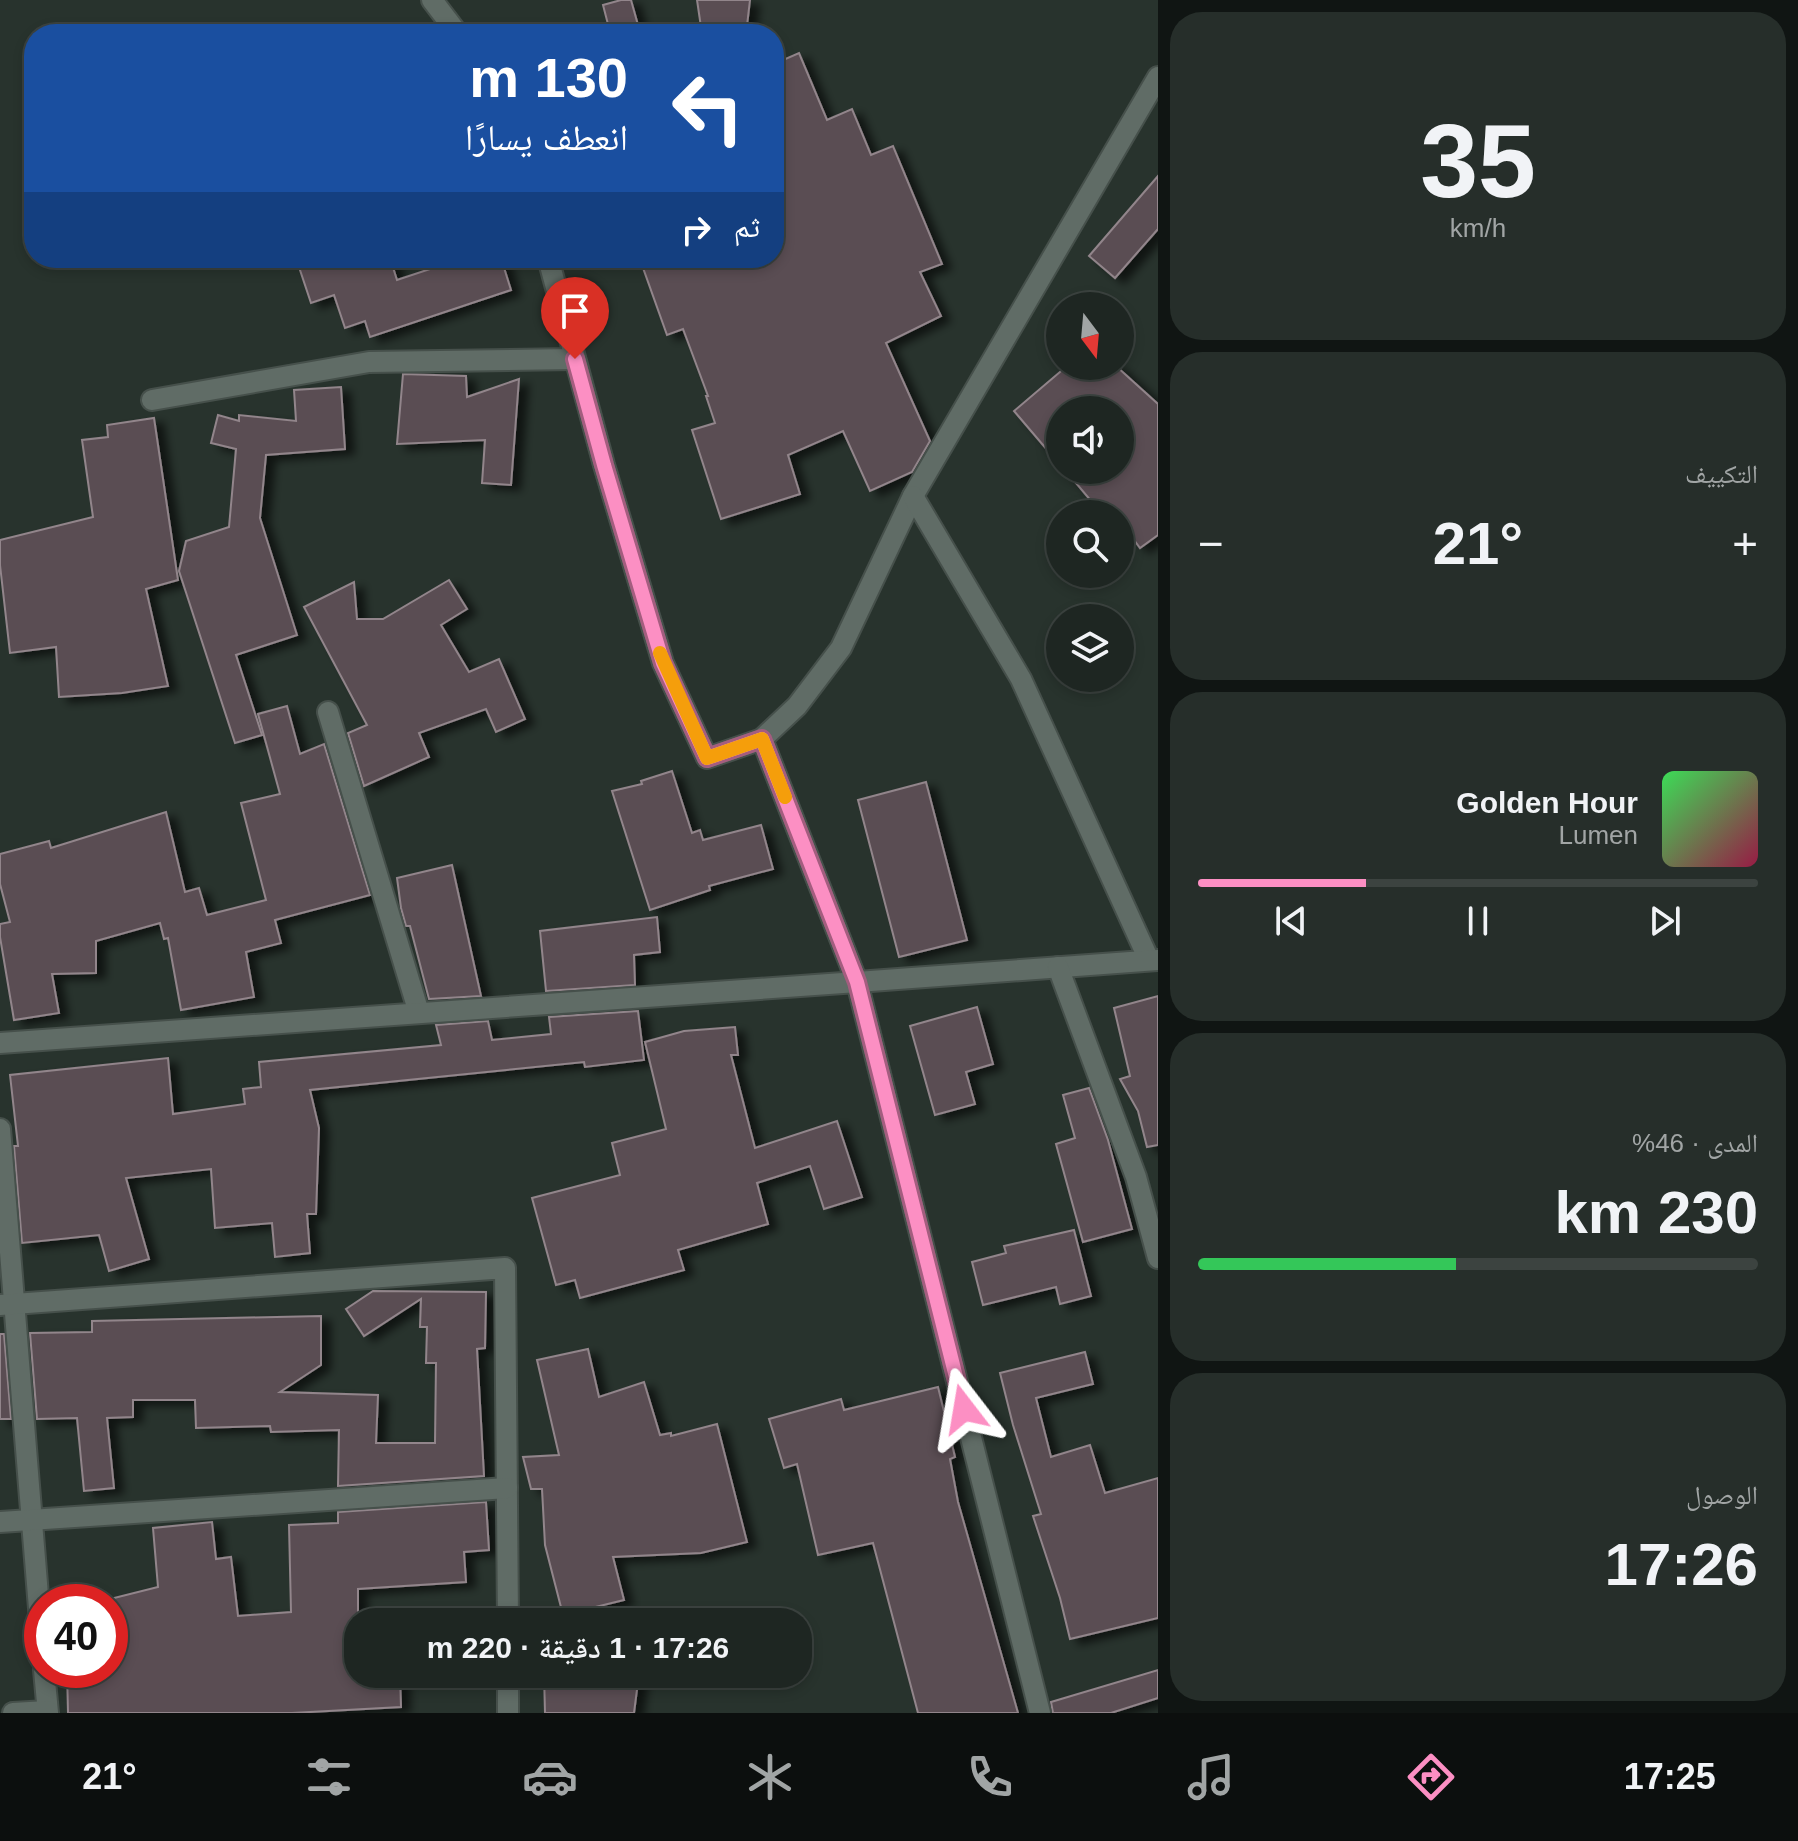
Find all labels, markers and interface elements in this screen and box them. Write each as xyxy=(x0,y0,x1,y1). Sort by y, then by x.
text: 130 m xyxy=(469,46,628,109)
icon: left xyxy=(656,56,760,160)
text: 35 xyxy=(1420,103,1536,219)
text: انعطف يسارًا xyxy=(465,117,628,158)
icon: right xyxy=(674,208,718,252)
text: ثم xyxy=(734,210,760,243)
text: km/h xyxy=(1450,213,1506,243)
pin xyxy=(541,277,609,359)
icon: arrive xyxy=(553,289,597,333)
north arrow xyxy=(1046,292,1134,380)
map controls xyxy=(1046,292,1134,692)
button: sound xyxy=(1046,396,1134,484)
text: التكييف xyxy=(1685,459,1758,489)
button: search xyxy=(1046,500,1134,588)
text: 21° xyxy=(1433,510,1523,577)
text: − xyxy=(1198,519,1224,568)
text: + xyxy=(1732,519,1758,568)
button: layers xyxy=(1046,604,1134,692)
text: Golden Hour xyxy=(1456,786,1638,819)
text: Lumen xyxy=(1559,820,1638,850)
icon: previous xyxy=(1269,899,1313,943)
icon: pause xyxy=(1456,899,1500,943)
icon: next xyxy=(1643,899,1687,943)
text: المدى · 46% xyxy=(1632,1128,1758,1158)
text: 230 km xyxy=(1555,1179,1758,1246)
position arrow xyxy=(922,1367,1006,1451)
text: الوصول xyxy=(1686,1480,1758,1510)
text: 17:26 xyxy=(1605,1531,1758,1598)
speed limit sign: 40 xyxy=(24,1584,128,1688)
text: 17:26 · 1 دقيقة · 220 m xyxy=(427,1631,729,1664)
icon: filters xyxy=(301,1749,357,1805)
icon: car xyxy=(522,1749,578,1805)
icon: climate xyxy=(742,1749,798,1805)
icon: phone xyxy=(962,1749,1018,1805)
icon: music xyxy=(1183,1749,1239,1805)
icon: directions xyxy=(1403,1749,1459,1805)
text: 21° xyxy=(82,1756,137,1797)
text: 17:25 xyxy=(1624,1756,1716,1797)

